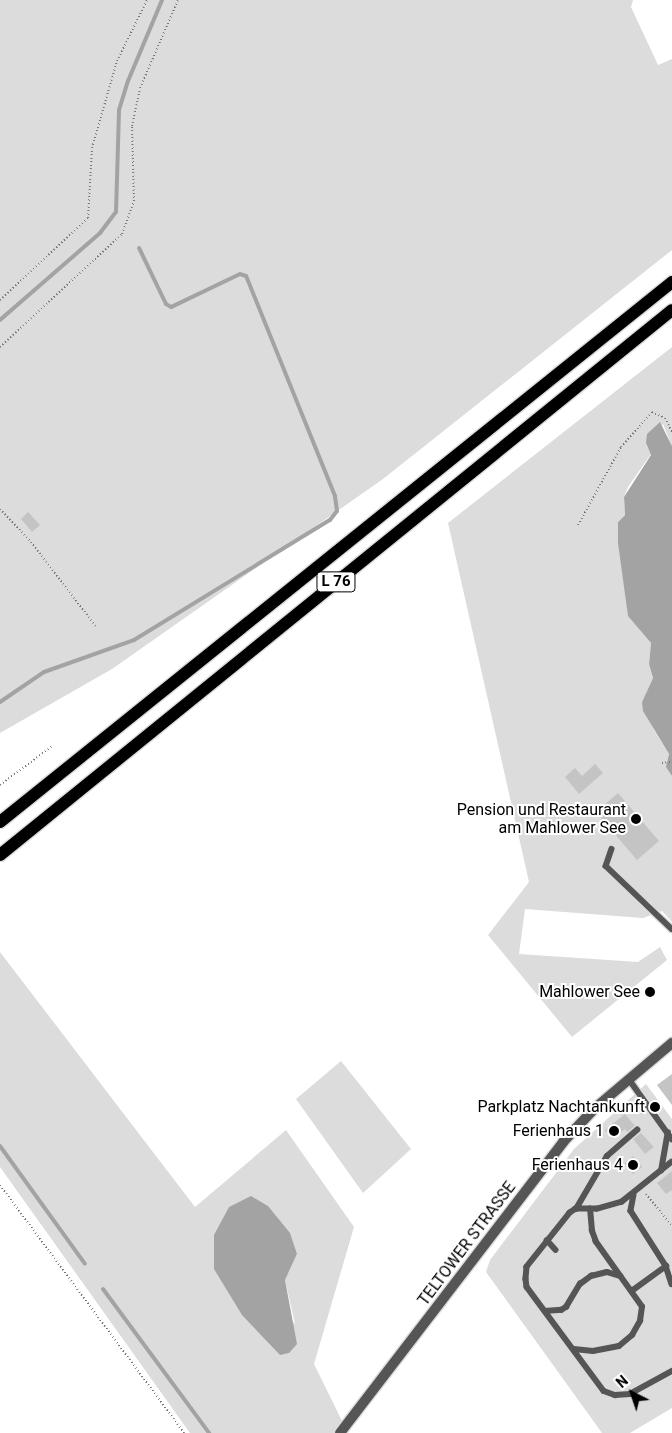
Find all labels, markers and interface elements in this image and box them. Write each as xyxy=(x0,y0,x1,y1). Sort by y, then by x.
road number: L 76 xyxy=(316,570,356,594)
place label: Pension und Restaurant am Mahlower See xyxy=(457,800,626,838)
marker: Pension und Restaurant am Mahlower See xyxy=(630,813,642,825)
place label: Mahlower See xyxy=(539,982,640,1002)
marker: Mahlower See xyxy=(644,986,656,998)
place label: Parkplatz Nachtankunft xyxy=(477,1097,645,1117)
marker: Parkplatz Nachtankunft xyxy=(649,1101,661,1113)
place label: Ferienhaus 1 xyxy=(513,1121,604,1141)
marker: Ferienhaus 1 xyxy=(608,1125,620,1137)
place label: Ferienhaus 4 xyxy=(532,1155,623,1175)
marker: Ferienhaus 4 xyxy=(627,1159,639,1171)
street label: TELTOWER STRASSE xyxy=(414,1178,520,1310)
north arrow xyxy=(607,1368,657,1418)
text: N xyxy=(613,1372,631,1391)

